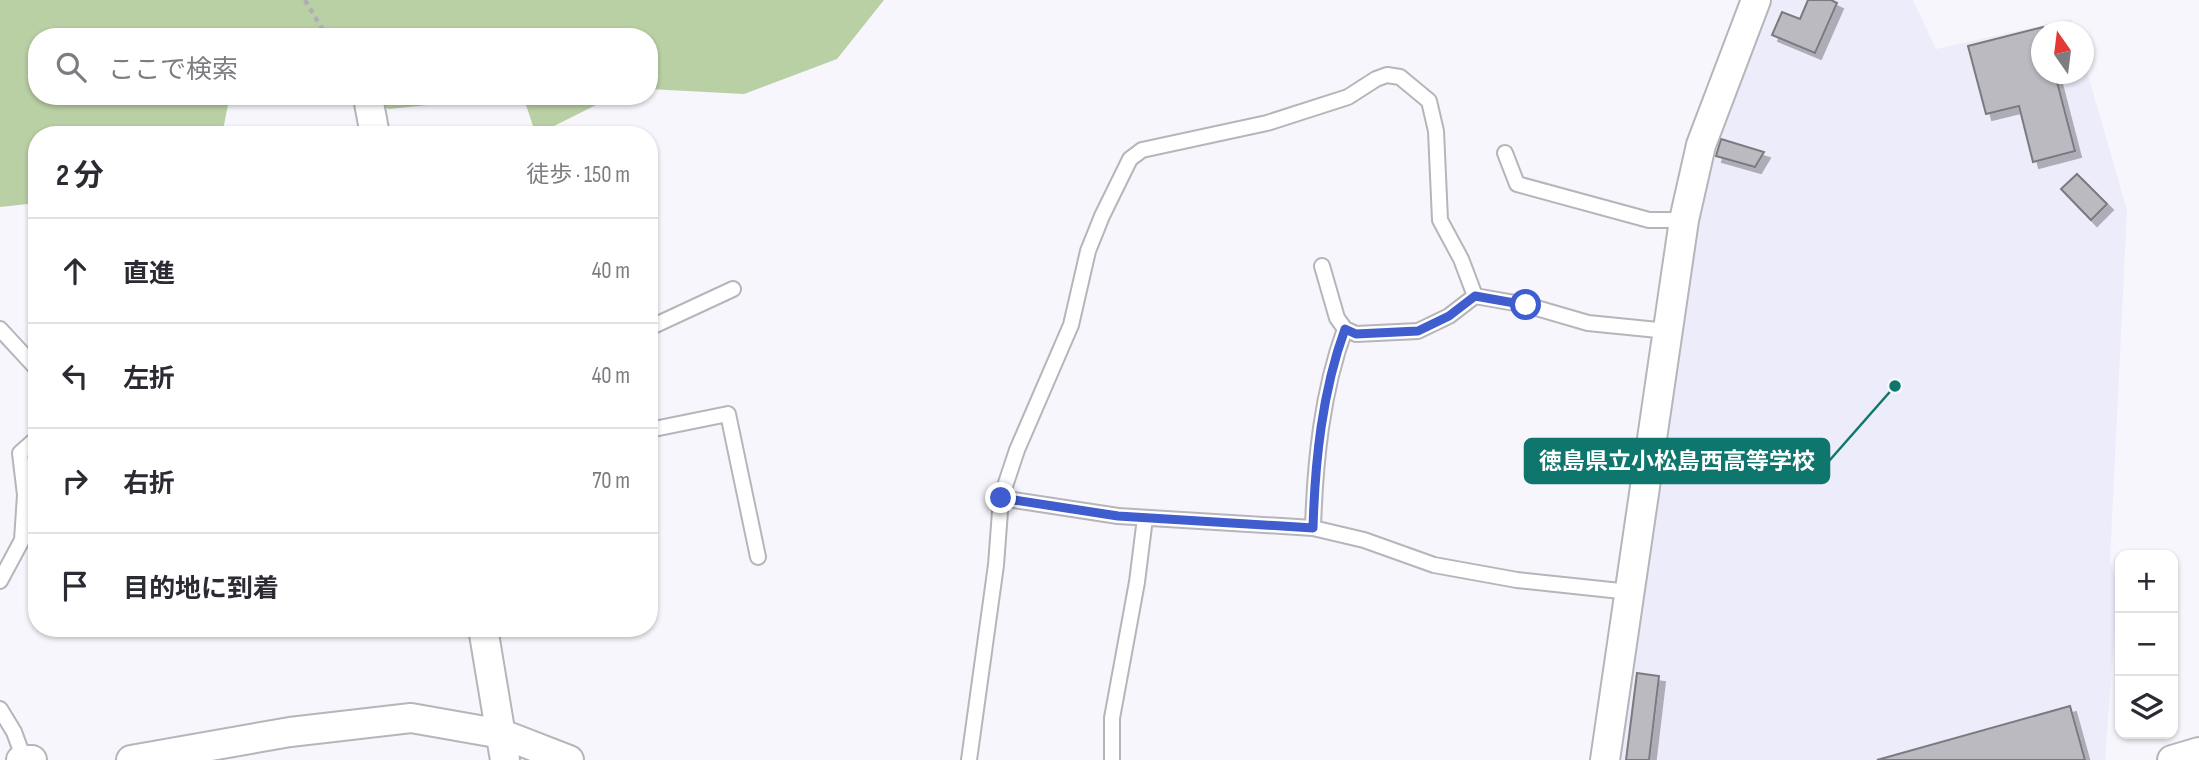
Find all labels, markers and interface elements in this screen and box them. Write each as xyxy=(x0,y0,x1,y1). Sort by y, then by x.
north arrow xyxy=(2031,21,2094,84)
search box xyxy=(28,28,658,105)
icon: search xyxy=(52,48,90,86)
text: ここで検索 xyxy=(108,55,238,86)
text: 2 分 xyxy=(56,158,104,194)
text: 徒歩 · 150 m xyxy=(526,161,630,189)
icon: ahead xyxy=(56,252,94,290)
text: 40 m xyxy=(592,257,630,285)
text: 直進 xyxy=(123,259,175,290)
route start xyxy=(1510,289,1541,320)
icon: left xyxy=(56,357,94,395)
text: 40 m xyxy=(592,362,630,390)
text: 左折 xyxy=(123,364,175,395)
callout: 徳島県立小松島西高等学校 xyxy=(1525,439,1829,483)
text: 徳島県立小松島西高等学校 xyxy=(1539,448,1815,476)
icon: right xyxy=(56,462,94,500)
text: 70 m xyxy=(592,467,630,495)
text: 右折 xyxy=(123,469,175,500)
route end xyxy=(985,482,1016,513)
map controls xyxy=(2115,550,2178,739)
button: + xyxy=(2115,550,2178,613)
icon: arrive xyxy=(56,567,94,605)
text: 目的地に到着 xyxy=(123,574,279,605)
button: − xyxy=(2115,613,2178,676)
button: layers xyxy=(2115,676,2178,739)

